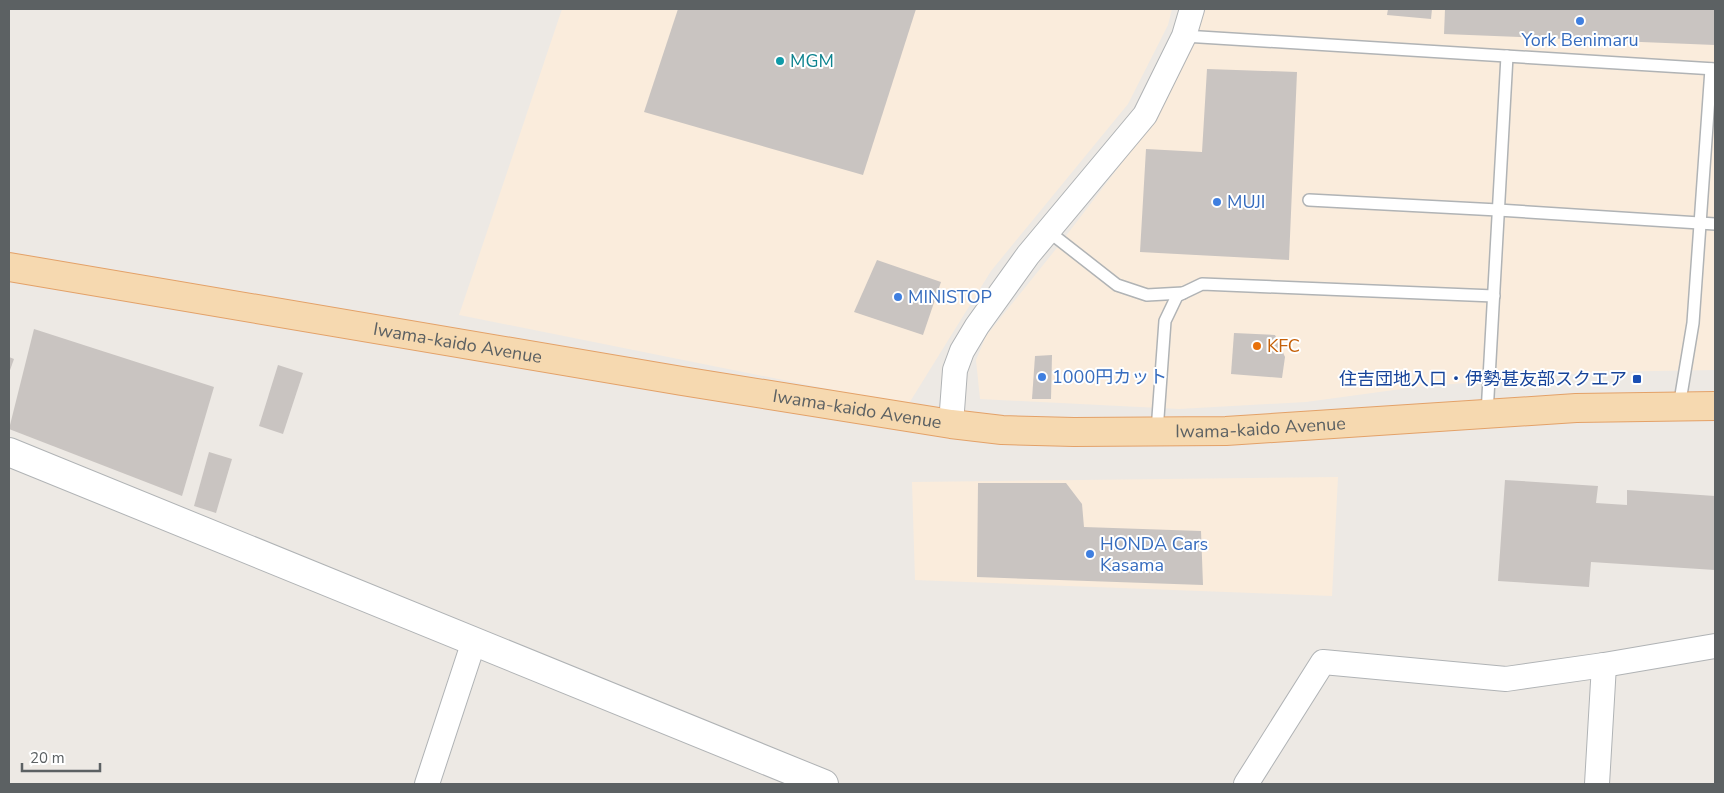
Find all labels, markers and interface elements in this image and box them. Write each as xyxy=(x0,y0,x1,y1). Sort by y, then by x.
marker: York Benimaru xyxy=(1574,15,1586,27)
place label: York Benimaru xyxy=(1520,28,1639,52)
place label: MGM xyxy=(790,49,834,73)
marker: MGM xyxy=(774,55,786,67)
place label: MUJI xyxy=(1227,190,1265,214)
marker: MUJI xyxy=(1211,196,1223,208)
place label: MINISTOP xyxy=(908,285,992,309)
marker: MINISTOP xyxy=(892,291,904,303)
street label: Iwama-kaido Avenue xyxy=(371,317,544,369)
place label: KFC xyxy=(1267,334,1300,358)
marker: KFC xyxy=(1251,340,1263,352)
place label: 1000円カット xyxy=(1052,365,1167,389)
place label: 住吉団地入口・伊勢甚友部スクエア xyxy=(1339,367,1627,391)
marker: 1000円カット xyxy=(1036,371,1048,383)
marker: 住吉団地入口・伊勢甚友部スクエア xyxy=(1631,373,1643,385)
street label: Iwama-kaido Avenue xyxy=(771,384,943,434)
street label: Iwama-kaido Avenue xyxy=(1175,411,1347,443)
place label: HONDA Cars Kasama xyxy=(1100,532,1208,577)
marker: HONDA Cars Kasama xyxy=(1084,548,1096,560)
scale bar xyxy=(22,740,100,772)
text: 20 m xyxy=(30,748,65,768)

